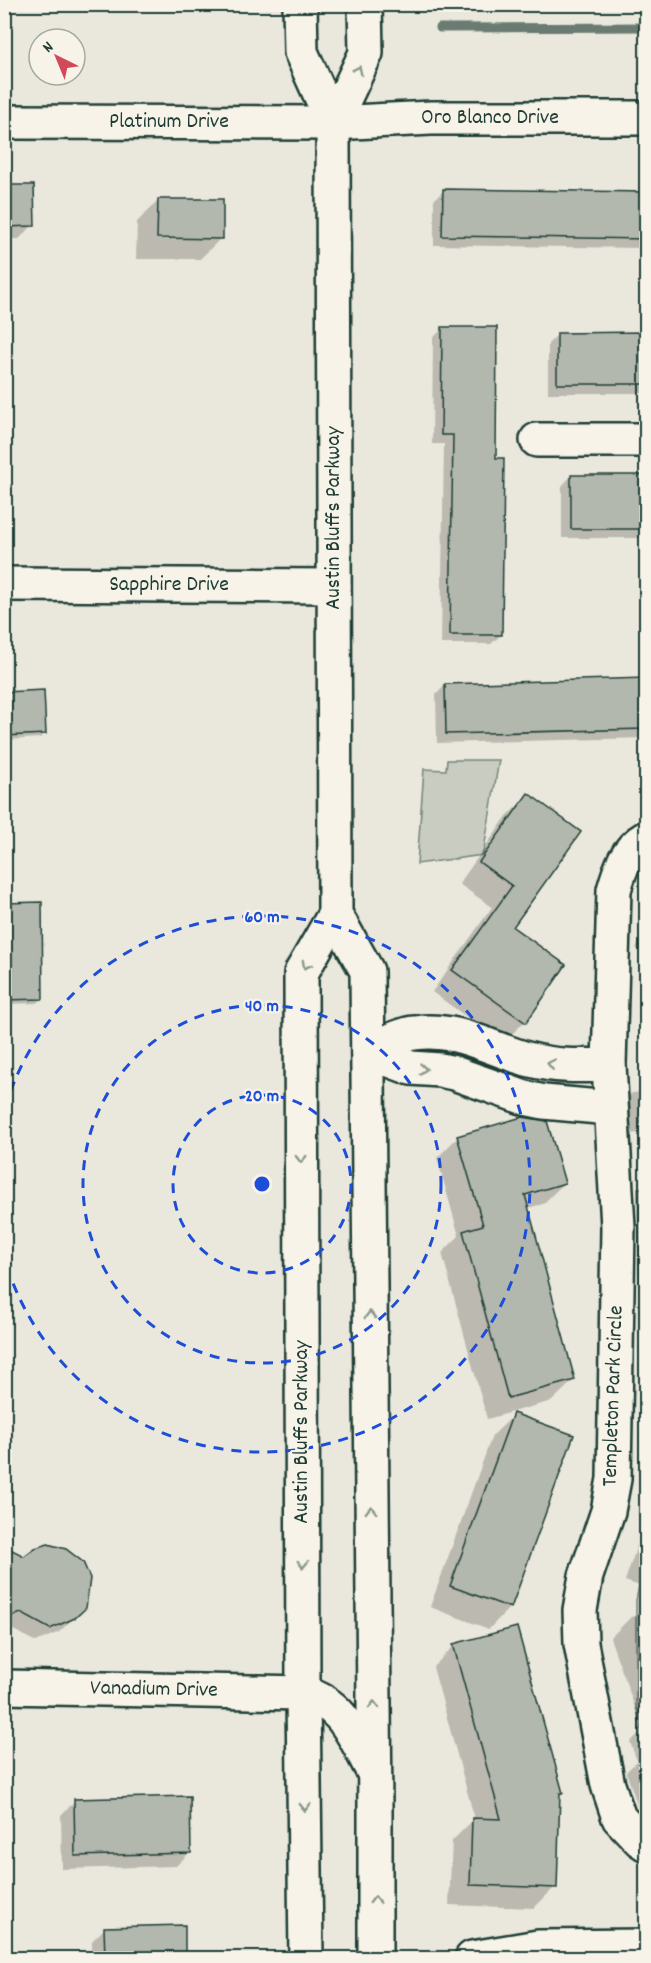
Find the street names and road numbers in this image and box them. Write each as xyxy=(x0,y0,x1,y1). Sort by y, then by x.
street label: Oro Blanco Drive xyxy=(421,103,559,134)
street label: Platinum Drive xyxy=(109,107,229,138)
street label: Austin Bluffs Parkway xyxy=(319,425,350,610)
street label: Sapphire Drive xyxy=(109,570,229,601)
street label: Templeton Park Circle xyxy=(595,1305,633,1487)
street label: Austin Bluffs Parkway xyxy=(287,1339,318,1524)
street label: Vanadium Drive xyxy=(90,1673,218,1707)

